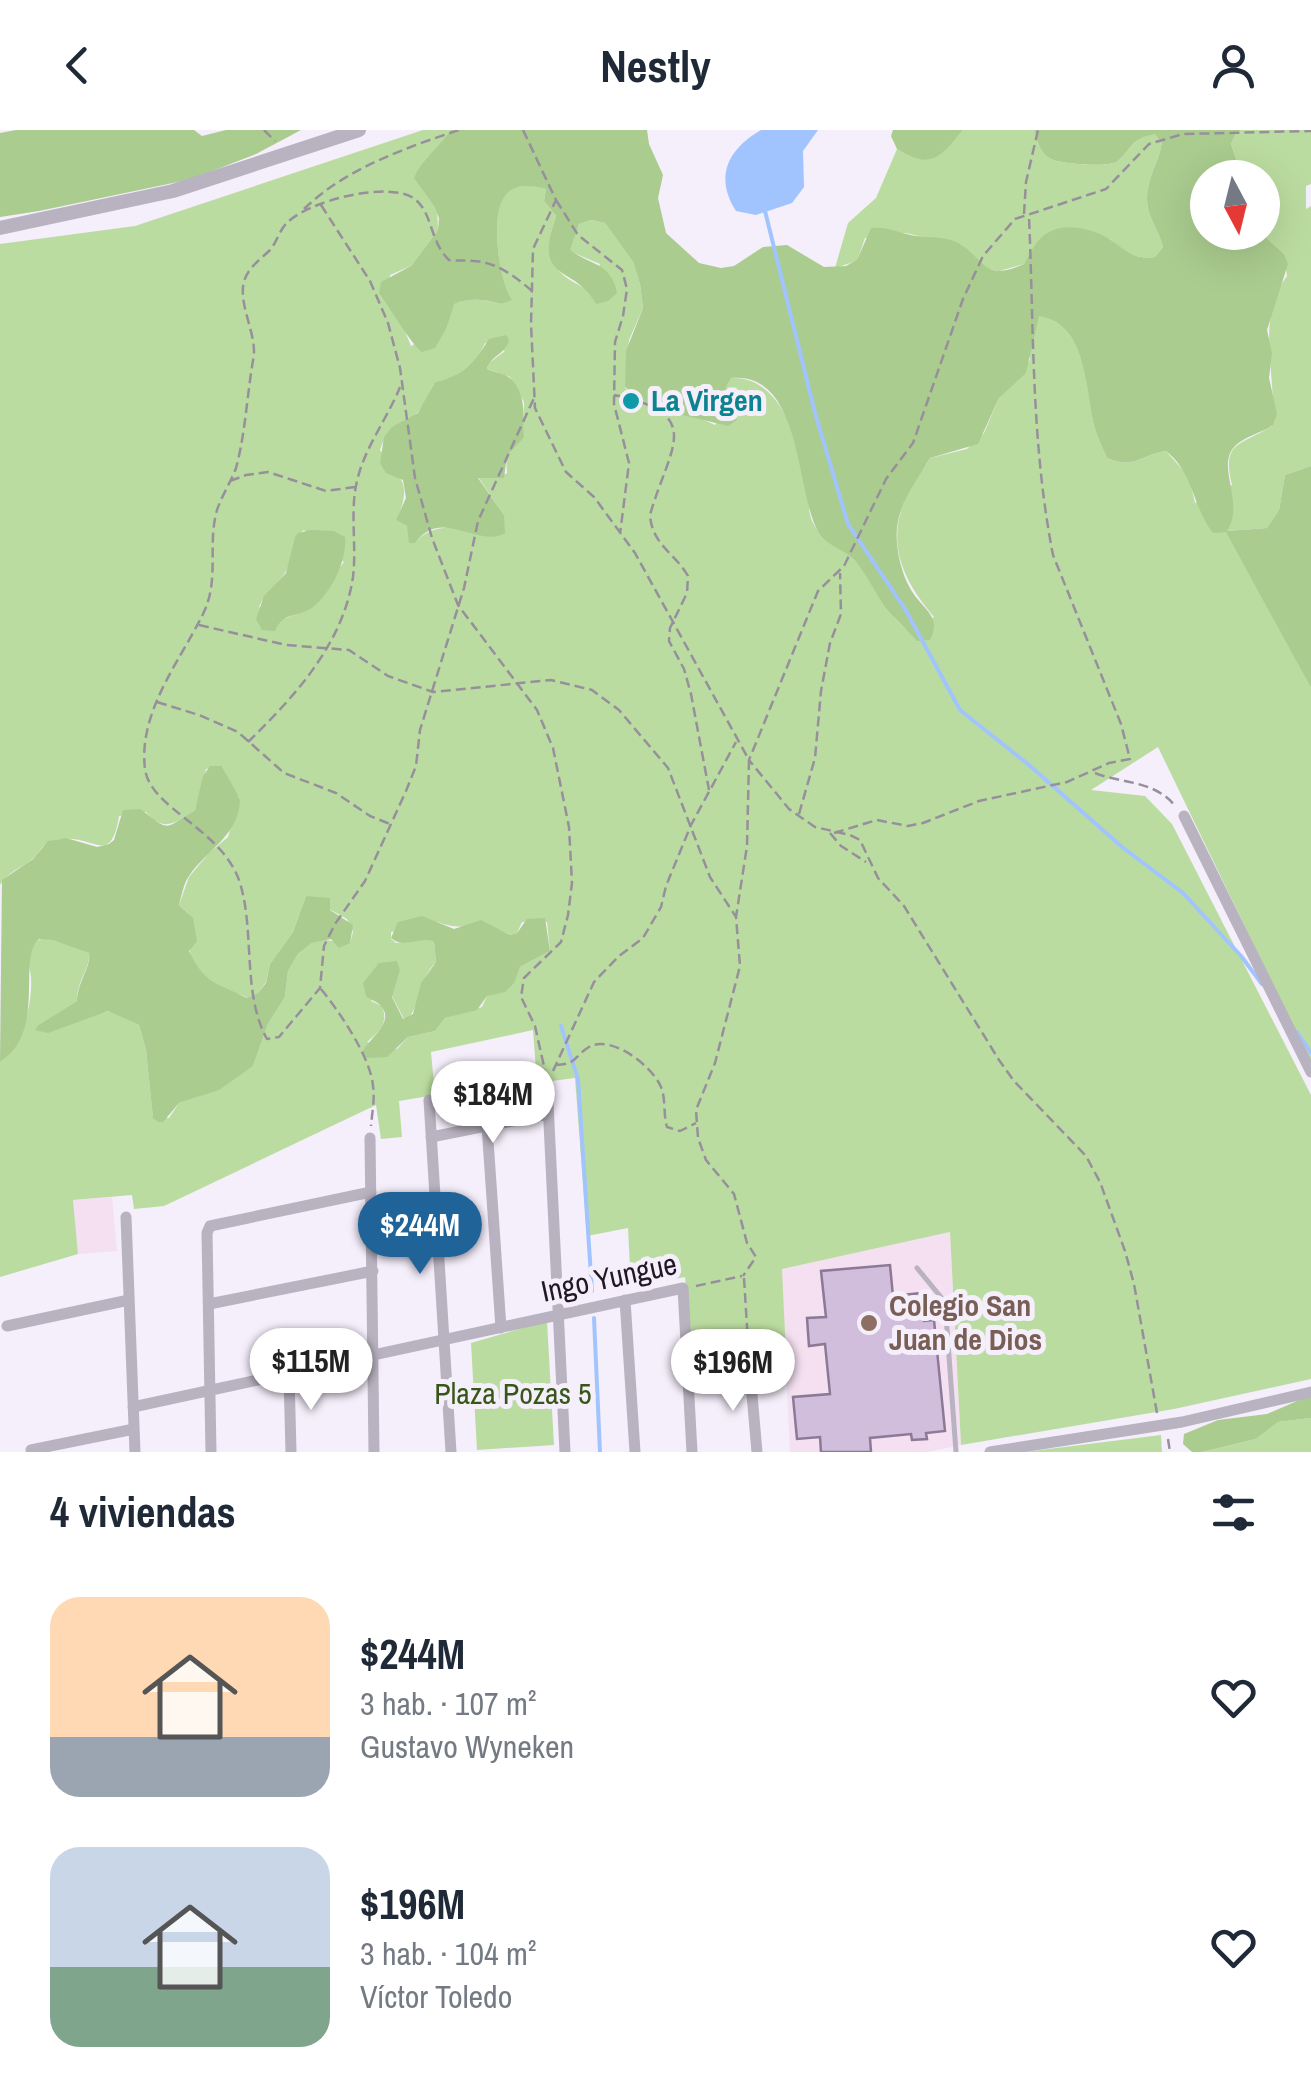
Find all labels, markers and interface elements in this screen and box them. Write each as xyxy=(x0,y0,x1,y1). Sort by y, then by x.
text: Nestly xyxy=(600,35,711,96)
icon: back xyxy=(50,38,105,93)
icon: person xyxy=(1206,38,1261,93)
north arrow xyxy=(1190,160,1280,250)
map controls xyxy=(1190,160,1280,250)
place label: La Virgen xyxy=(651,380,763,420)
marker: La Virgen xyxy=(620,390,642,412)
pin: $184M xyxy=(423,1061,563,1146)
text: $184M xyxy=(453,1072,533,1115)
pin: $244M xyxy=(350,1192,490,1277)
text: $244M xyxy=(380,1203,460,1246)
street label: Ingo Yungue xyxy=(537,1243,680,1311)
place label: Colegio San Juan de Dios xyxy=(889,1285,1042,1359)
marker: Colegio San Juan de Dios xyxy=(858,1312,880,1334)
pin: $115M xyxy=(241,1328,381,1413)
pin: $196M xyxy=(663,1329,803,1414)
text: $115M xyxy=(272,1339,350,1382)
text: $196M xyxy=(693,1340,773,1383)
park label: Plaza Pozas 5 xyxy=(434,1373,592,1413)
text: 4 viviendas xyxy=(50,1484,236,1540)
icon: filters xyxy=(1206,1485,1261,1540)
text: $244M xyxy=(360,1626,465,1682)
icon: home xyxy=(130,1637,250,1757)
icon: heart xyxy=(1206,1670,1261,1725)
text: 3 hab. · 107 m² xyxy=(360,1682,537,1725)
text: Gustavo Wyneken xyxy=(360,1725,574,1768)
text: $196M xyxy=(360,1876,465,1932)
icon: home xyxy=(130,1887,250,2007)
icon: heart xyxy=(1206,1920,1261,1975)
text: 3 hab. · 104 m² xyxy=(360,1932,537,1975)
text: Víctor Toledo xyxy=(360,1975,512,2018)

